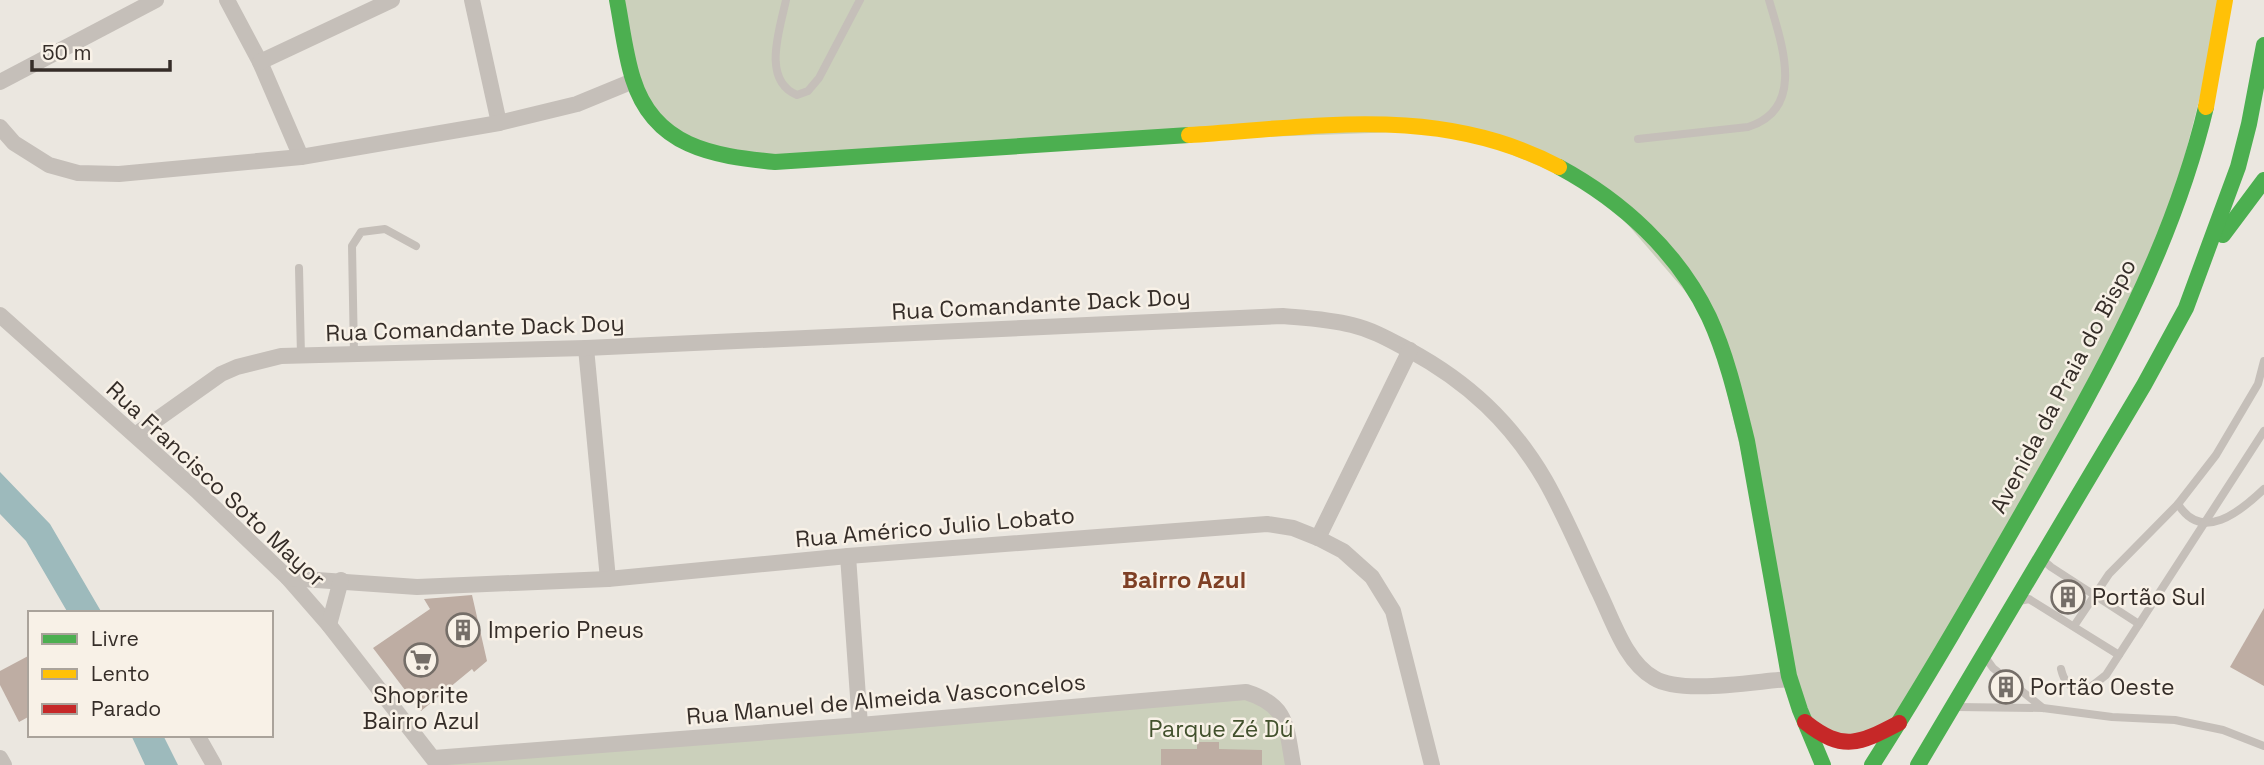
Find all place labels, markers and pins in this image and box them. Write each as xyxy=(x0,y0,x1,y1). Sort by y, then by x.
building icon: Portão Sul xyxy=(2049,578,2087,616)
place label: Portão Sul xyxy=(2092,582,2206,612)
building icon: Imperio Pneus xyxy=(444,611,482,649)
place label: Imperio Pneus xyxy=(488,615,644,645)
supermarket icon: Shoprite Bairro Azul xyxy=(402,641,440,679)
building icon: Portão Oeste xyxy=(1987,668,2025,706)
place label: Portão Oeste xyxy=(2030,672,2175,702)
place label: Shoprite Bairro Azul xyxy=(363,680,480,736)

